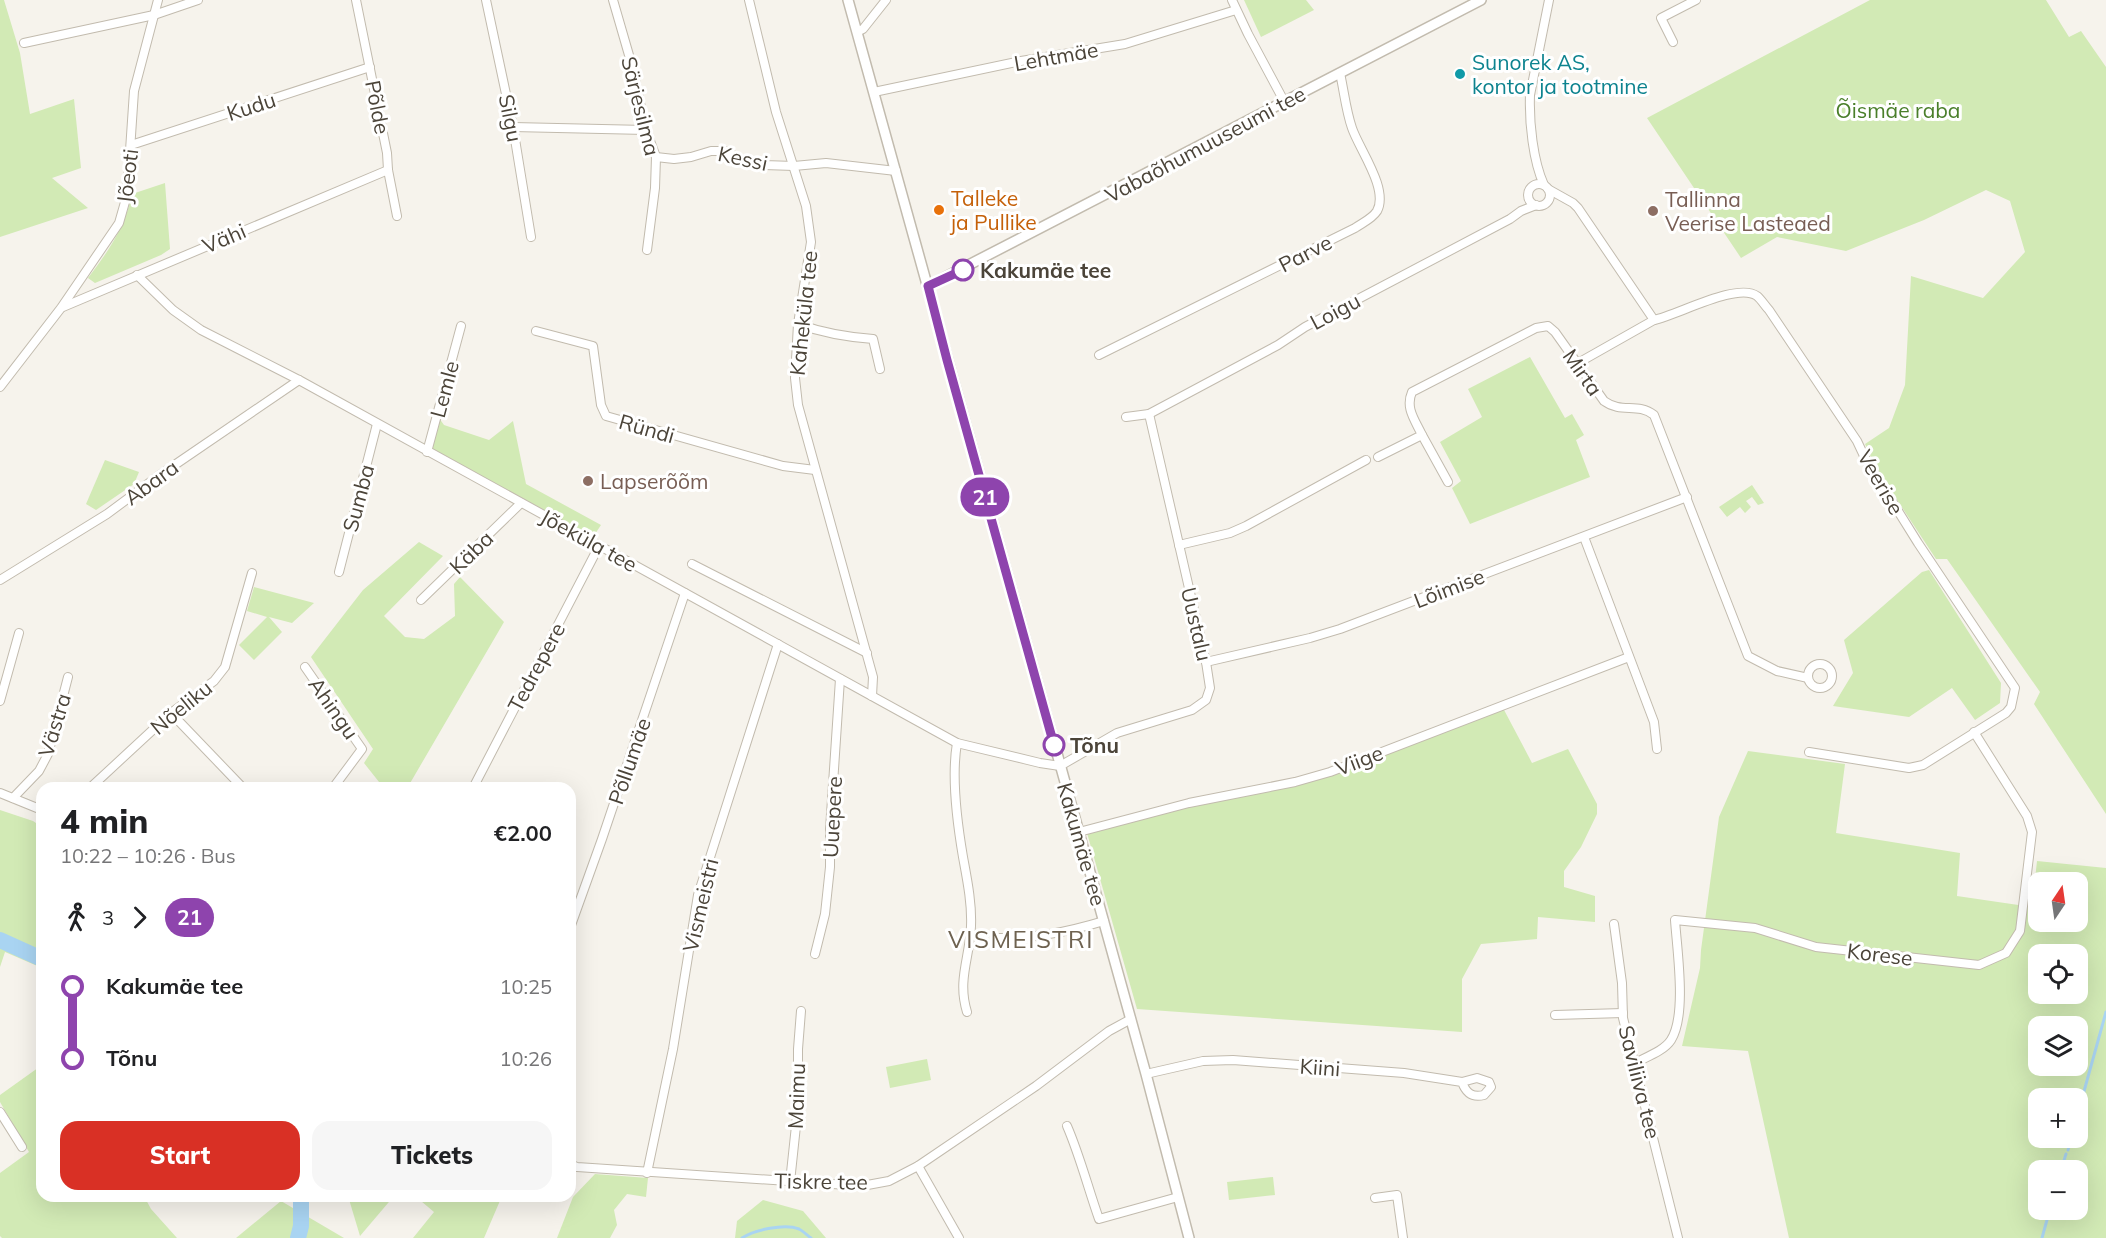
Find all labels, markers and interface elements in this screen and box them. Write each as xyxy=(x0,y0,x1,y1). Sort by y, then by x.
street label: Lehtmäe xyxy=(1012,36,1100,76)
place label: Sunorek AS, kontor ja tootmine xyxy=(1472,49,1648,99)
street label: Särjesilma xyxy=(616,54,666,158)
marker: Sunorek AS, kontor ja tootmine xyxy=(1453,67,1467,81)
street label: Põlde xyxy=(360,78,396,136)
street label: Vabaõhumuuseumi tee xyxy=(1100,80,1310,208)
street label: Kudu xyxy=(223,86,279,126)
street label: Silgu xyxy=(494,92,528,144)
park label: Õismäe raba xyxy=(1836,97,1960,123)
street label: Kessi xyxy=(716,140,770,176)
street label: Jõeoti xyxy=(111,147,143,205)
place label: Talleke ja Pullike xyxy=(949,185,1037,235)
place label: Tallinna Veerise Lasteaed xyxy=(1665,186,1831,236)
marker: Talleke ja Pullike xyxy=(932,203,946,217)
marker: Tallinna Veerise Lasteaed xyxy=(1646,204,1660,218)
street label: Vähi xyxy=(198,217,250,259)
street label: Parve xyxy=(1274,229,1336,277)
street label: Kaheküla tee xyxy=(783,249,823,377)
place label: Kakumäe tee xyxy=(980,257,1111,283)
marker: Kakumäe tee xyxy=(952,259,974,281)
street label: Loigu xyxy=(1305,287,1365,335)
street label: Mirta xyxy=(1558,344,1608,400)
street label: Lemle xyxy=(424,358,464,420)
street label: Ründi xyxy=(616,408,678,448)
street label: Veerise xyxy=(1852,445,1910,519)
street label: Abara xyxy=(119,454,183,510)
street label: Sumba xyxy=(337,461,379,535)
place label: Lapserõõm xyxy=(600,468,708,494)
marker: Lapserõõm xyxy=(581,474,595,488)
line badge: 21 xyxy=(958,478,1012,516)
text: 21 xyxy=(972,484,998,510)
street label: Jõeküla tee xyxy=(536,503,642,577)
street label: Käba xyxy=(444,525,498,579)
street label: Lõimise xyxy=(1410,563,1488,613)
street label: Uustalu xyxy=(1176,585,1218,663)
street label: Tedrepere xyxy=(502,618,570,716)
street label: Ahingu xyxy=(303,672,365,744)
street label: Nõeliku xyxy=(145,674,217,740)
street label: Västra xyxy=(32,690,76,760)
street label: Põllumäe xyxy=(602,714,656,808)
place label: Tõnu xyxy=(1070,732,1119,758)
marker: Tõnu xyxy=(1043,734,1065,756)
street label: Viige xyxy=(1332,739,1386,781)
street label: Uuepere xyxy=(817,775,847,859)
street label: Kakumäe tee xyxy=(1052,779,1112,909)
text: 4 min xyxy=(60,800,148,841)
text: €2.00 xyxy=(494,819,552,847)
text: 10:22 – 10:26 · Bus xyxy=(60,843,236,868)
street label: Vismeistri xyxy=(677,856,723,954)
north arrow xyxy=(2028,872,2088,932)
map controls xyxy=(2028,872,2088,1220)
icon: walk xyxy=(60,901,93,934)
icon: forward xyxy=(123,901,156,934)
text: 21 xyxy=(177,904,202,930)
text: 3 xyxy=(102,905,114,930)
district label: VISMEISTRI xyxy=(948,924,1094,954)
street label: Korese xyxy=(1846,937,1914,971)
button: locate xyxy=(2028,944,2088,1004)
text: Kakumäe tee xyxy=(106,972,243,1000)
text: 10:25 xyxy=(499,974,552,999)
button: layers xyxy=(2028,1016,2088,1076)
street label: Saviliiva tee xyxy=(1613,1023,1667,1141)
text: Tõnu xyxy=(106,1044,157,1072)
text: 10:26 xyxy=(499,1046,552,1071)
street label: Kiini xyxy=(1299,1053,1341,1081)
street label: Maimu xyxy=(782,1062,810,1130)
button: + xyxy=(2028,1088,2088,1148)
button: Start xyxy=(60,1121,300,1190)
button: Tickets xyxy=(312,1121,552,1190)
button: − xyxy=(2028,1160,2088,1220)
street label: Tiskre tee xyxy=(774,1167,868,1195)

